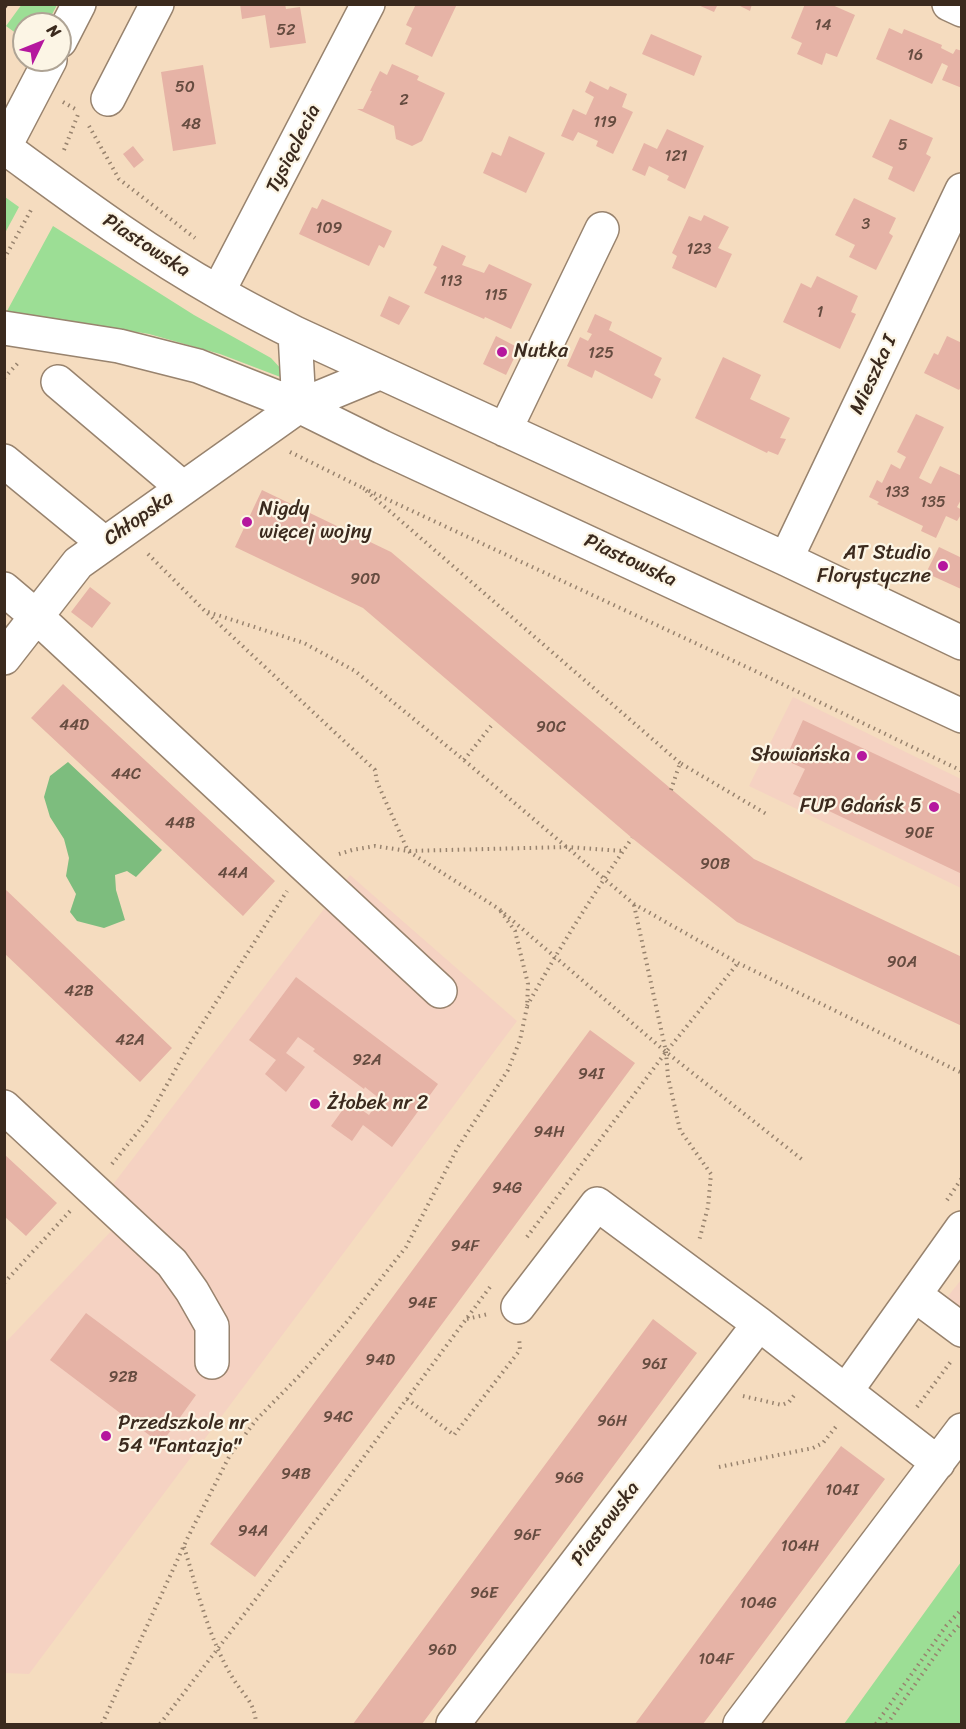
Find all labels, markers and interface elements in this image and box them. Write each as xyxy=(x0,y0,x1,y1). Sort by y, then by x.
north arrow xyxy=(12,12,72,72)
house number: 14 xyxy=(815,16,831,36)
text: N xyxy=(40,17,68,45)
house number: 52 xyxy=(276,21,296,41)
house number: 16 xyxy=(907,46,923,66)
house number: 50 xyxy=(175,78,195,98)
house number: 2 xyxy=(399,91,409,111)
street label: Tysiąclecia xyxy=(262,101,326,197)
house number: 119 xyxy=(593,113,617,133)
house number: 48 xyxy=(181,115,201,135)
house number: 5 xyxy=(898,136,908,156)
house number: 121 xyxy=(665,147,687,167)
street label: Piastowska xyxy=(98,209,194,283)
house number: 3 xyxy=(862,215,870,235)
house number: 109 xyxy=(316,219,342,239)
house number: 123 xyxy=(687,240,711,260)
house number: 113 xyxy=(440,272,462,292)
house number: 115 xyxy=(484,286,508,306)
house number: 1 xyxy=(817,303,823,323)
street label: Mieszka I xyxy=(845,332,903,418)
place label: Nutka xyxy=(514,340,568,364)
house number: 125 xyxy=(588,344,614,364)
marker: Nutka xyxy=(495,345,509,359)
house number: 133 xyxy=(885,483,909,503)
street label: Chłopska xyxy=(100,486,178,552)
house number: 135 xyxy=(920,493,946,513)
place label: Nigdy więcej wojny xyxy=(259,498,372,545)
marker: Nigdy więcej wojny xyxy=(240,515,254,529)
street label: Piastowska xyxy=(580,529,680,593)
place label: AT Studio Florystyczne xyxy=(817,542,931,589)
marker: AT Studio Florystyczne xyxy=(936,559,950,573)
house number: 90D xyxy=(350,570,380,590)
house number: 44D xyxy=(59,716,89,736)
house number: 90C xyxy=(536,718,566,738)
place label: Słowiańska xyxy=(751,744,850,768)
marker: Słowiańska xyxy=(855,749,869,763)
house number: 44C xyxy=(111,765,141,785)
place label: FUP Gdańsk 5 xyxy=(800,795,922,819)
marker: FUP Gdańsk 5 xyxy=(927,800,941,814)
house number: 44B xyxy=(165,814,195,834)
house number: 90E xyxy=(905,824,933,844)
house number: 90B xyxy=(700,855,730,875)
house number: 44A xyxy=(218,864,248,884)
house number: 90A xyxy=(887,953,917,973)
house number: 42B xyxy=(64,982,94,1002)
house number: 42A xyxy=(115,1031,145,1051)
house number: 92A xyxy=(352,1051,382,1071)
house number: 94I xyxy=(578,1065,604,1085)
place label: Żłobek nr 2 xyxy=(327,1092,428,1116)
marker: Żłobek nr 2 xyxy=(308,1097,322,1111)
house number: 94H xyxy=(533,1123,565,1143)
house number: 94G xyxy=(492,1179,522,1199)
house number: 94F xyxy=(451,1237,479,1257)
house number: 94E xyxy=(408,1294,436,1314)
house number: 94D xyxy=(365,1351,395,1371)
house number: 96I xyxy=(641,1355,667,1375)
house number: 92B xyxy=(108,1368,138,1388)
house number: 94C xyxy=(323,1408,353,1428)
place label: Przedszkole nr 54 "Fantazja" xyxy=(118,1412,248,1459)
house number: 96H xyxy=(597,1412,627,1432)
marker: Przedszkole nr 54 "Fantazja" xyxy=(99,1429,113,1443)
house number: 94B xyxy=(281,1465,311,1485)
house number: 96G xyxy=(555,1469,583,1489)
street label: Piastowska xyxy=(567,1477,645,1571)
house number: 104I xyxy=(825,1481,859,1501)
house number: 94A xyxy=(238,1522,268,1542)
house number: 96F xyxy=(513,1526,541,1546)
house number: 104H xyxy=(781,1537,819,1557)
house number: 96E xyxy=(470,1584,498,1604)
house number: 104G xyxy=(740,1594,776,1614)
house number: 96D xyxy=(428,1641,456,1661)
house number: 104F xyxy=(698,1650,734,1670)

